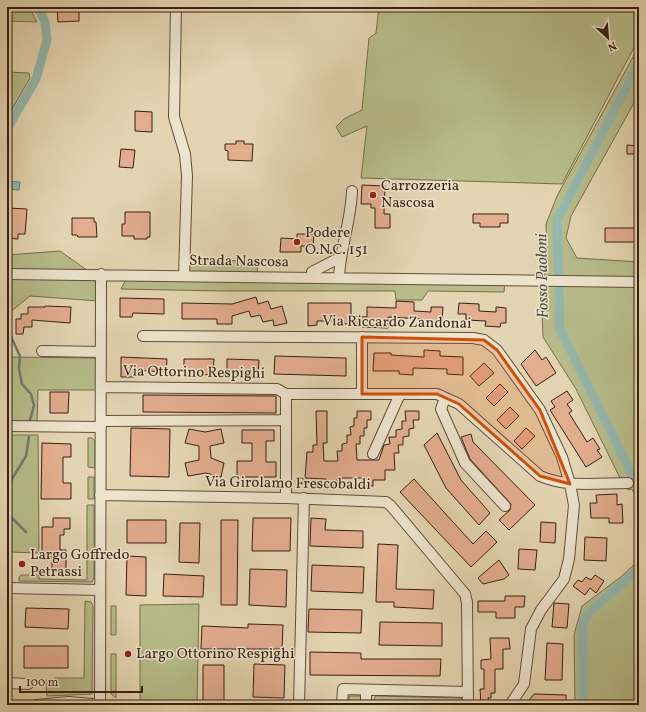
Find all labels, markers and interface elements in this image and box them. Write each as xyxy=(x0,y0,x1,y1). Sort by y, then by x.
north arrow xyxy=(588,18,628,58)
text: N xyxy=(605,37,619,54)
place label: Carrozzeria Nascosa xyxy=(381,176,459,214)
marker: Carrozzeria Nascosa xyxy=(368,190,378,200)
place label: Podere O.N.C. 151 xyxy=(305,223,368,261)
water label: Fosso Paoloni xyxy=(531,232,555,318)
marker: Podere O.N.C. 151 xyxy=(292,237,302,247)
street label: Strada Nascosa xyxy=(189,251,289,273)
street label: Via Riccardo Zandonai xyxy=(322,311,472,335)
street label: Via Ottorino Respighi xyxy=(123,361,265,385)
street label: Via Girolamo Frescobaldi xyxy=(205,472,371,496)
place label: Largo Goffredo Petrassi xyxy=(30,545,130,583)
marker: Largo Goffredo Petrassi xyxy=(17,559,27,569)
place label: Largo Ottorino Respighi xyxy=(136,644,294,665)
marker: Largo Ottorino Respighi xyxy=(123,649,133,659)
scale bar xyxy=(20,668,142,694)
text: 100 m xyxy=(26,675,59,691)

